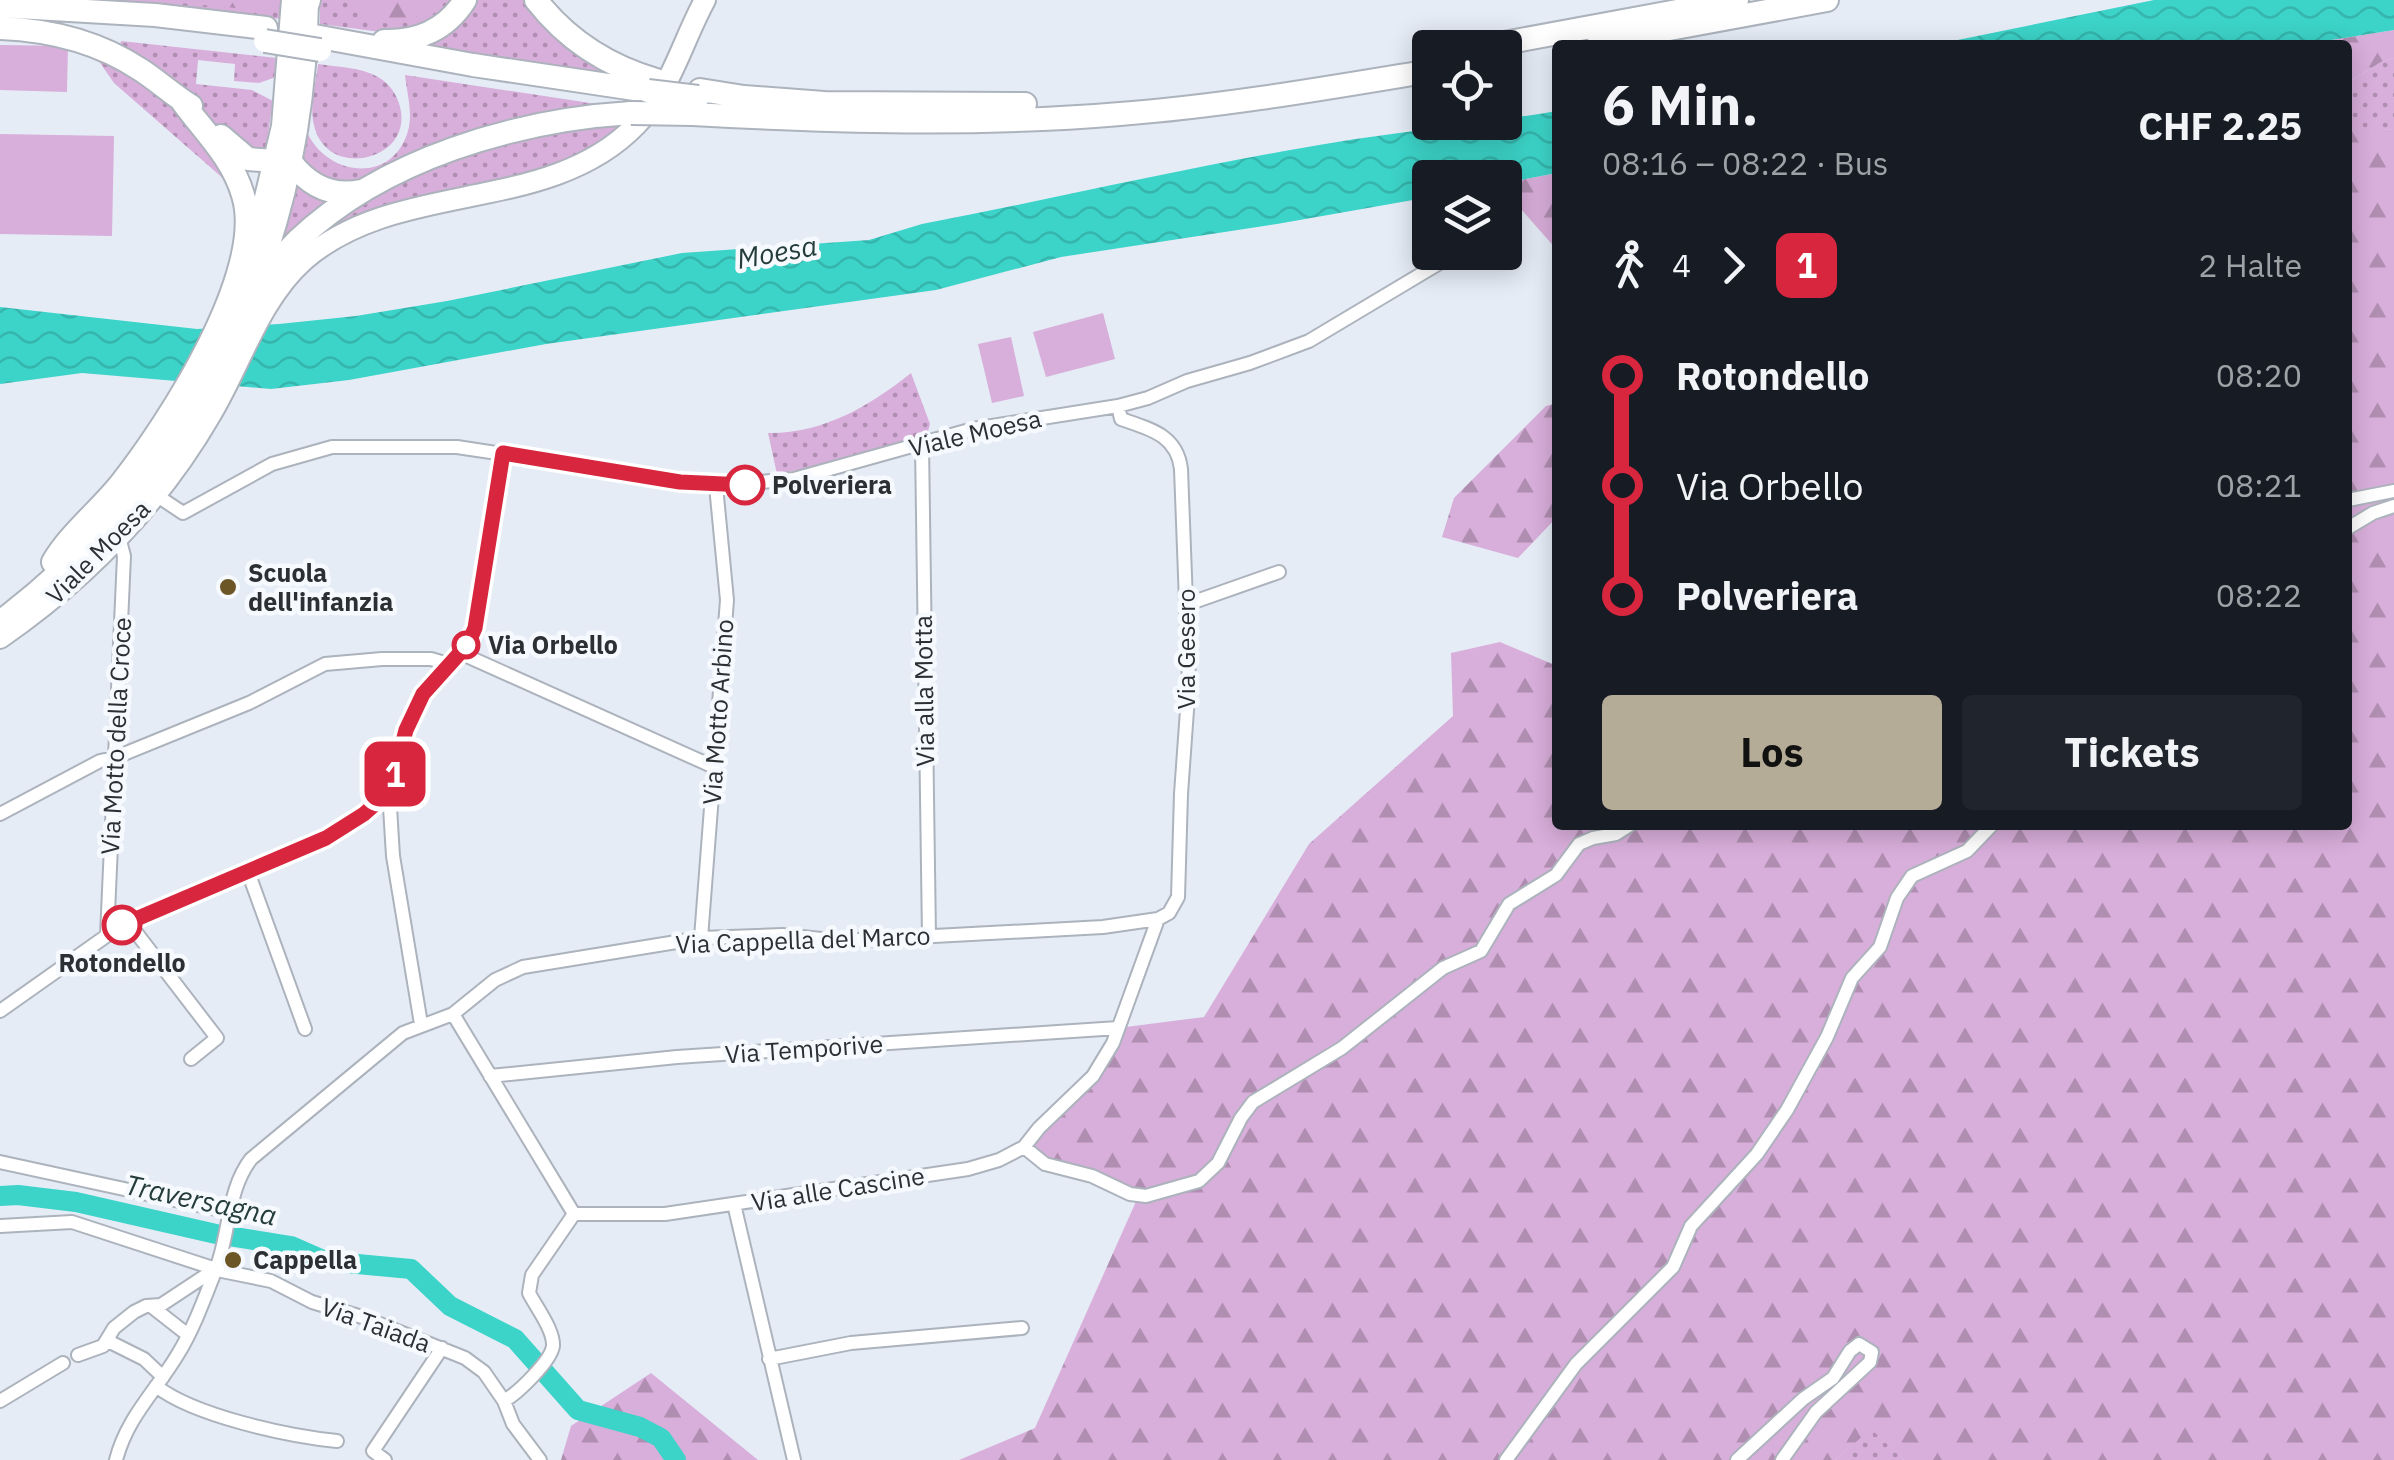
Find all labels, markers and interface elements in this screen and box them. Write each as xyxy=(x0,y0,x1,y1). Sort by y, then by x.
map controls xyxy=(1412,30,1522,270)
button: locate xyxy=(1412,30,1522,140)
text: 6 Min. xyxy=(1602,69,1759,140)
text: CHF 2.25 xyxy=(2138,101,2302,150)
text: 08:16 – 08:22 · Bus xyxy=(1602,142,1888,184)
button: layers xyxy=(1412,160,1522,270)
water label: Moesa xyxy=(734,226,820,277)
icon: walk xyxy=(1602,238,1657,293)
icon: forward xyxy=(1706,238,1761,293)
text: 1 xyxy=(1796,242,1817,288)
text: 4 xyxy=(1672,244,1691,286)
text: 2 Halte xyxy=(2198,244,2302,286)
text: Rotondello xyxy=(1676,351,1869,400)
text: 08:20 xyxy=(2216,354,2302,396)
street label: Viale Moesa xyxy=(905,401,1044,464)
text: Via Orbello xyxy=(1676,461,1863,510)
text: 08:21 xyxy=(2216,464,2302,506)
marker: Polveriera xyxy=(726,466,764,504)
place label: Polveriera xyxy=(772,468,892,501)
street label: Viale Moesa xyxy=(38,492,157,611)
place label: Scuola dell'infanzia xyxy=(248,556,393,618)
text: Polveriera xyxy=(1676,571,1858,620)
text: 08:22 xyxy=(2216,574,2302,616)
marker: Scuola dell'infanzia xyxy=(217,576,239,598)
street label: Via Gesero xyxy=(1169,589,1202,709)
street label: Via alla Motta xyxy=(906,615,941,767)
street label: Via Motto della Croce xyxy=(93,616,138,856)
street label: Via Motto Arbino xyxy=(695,618,740,806)
place label: Via Orbello xyxy=(488,628,618,661)
marker: Via Orbello xyxy=(453,632,479,658)
button: Los xyxy=(1602,695,1942,810)
button: Tickets xyxy=(1962,695,2302,810)
line badge: 1 xyxy=(362,742,428,806)
text: 1 xyxy=(384,751,406,797)
marker: Rotondello xyxy=(103,906,141,944)
street label: Via Cappella del Marco xyxy=(675,919,931,960)
place label: Rotondello xyxy=(58,946,186,979)
street label: Via Temporive xyxy=(724,1027,884,1070)
street label: Via alle Cascine xyxy=(749,1159,927,1218)
water label: Traversagna xyxy=(122,1165,280,1234)
place label: Cappella xyxy=(253,1243,357,1276)
marker: Cappella xyxy=(222,1249,244,1271)
street label: Via Taiada xyxy=(317,1290,435,1360)

